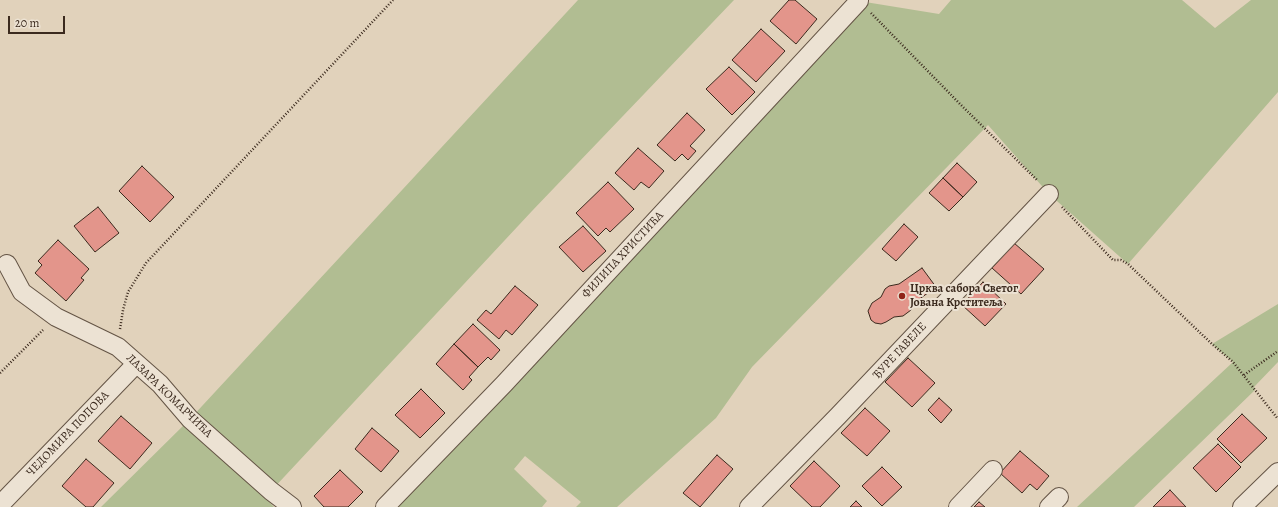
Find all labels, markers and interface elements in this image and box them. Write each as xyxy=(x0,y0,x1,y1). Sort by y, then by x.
scale bar xyxy=(10,8,67,34)
text: 20 m xyxy=(15,15,39,31)
street label: ФИЛИПА ХРИСТИЋА xyxy=(579,209,667,301)
place label: Црква сабора Светог Јована Крститеља xyxy=(910,282,1018,310)
marker: Црква сабора Светог Јована Крститеља xyxy=(897,291,907,301)
street label: ЂУРЕ ГАВЕЛЕ xyxy=(870,320,930,382)
street label: ЛАЗАРА КОМАРЧИЋА xyxy=(123,351,215,441)
street label: ЧЕДОМИРА ПОПОВА xyxy=(24,388,112,480)

